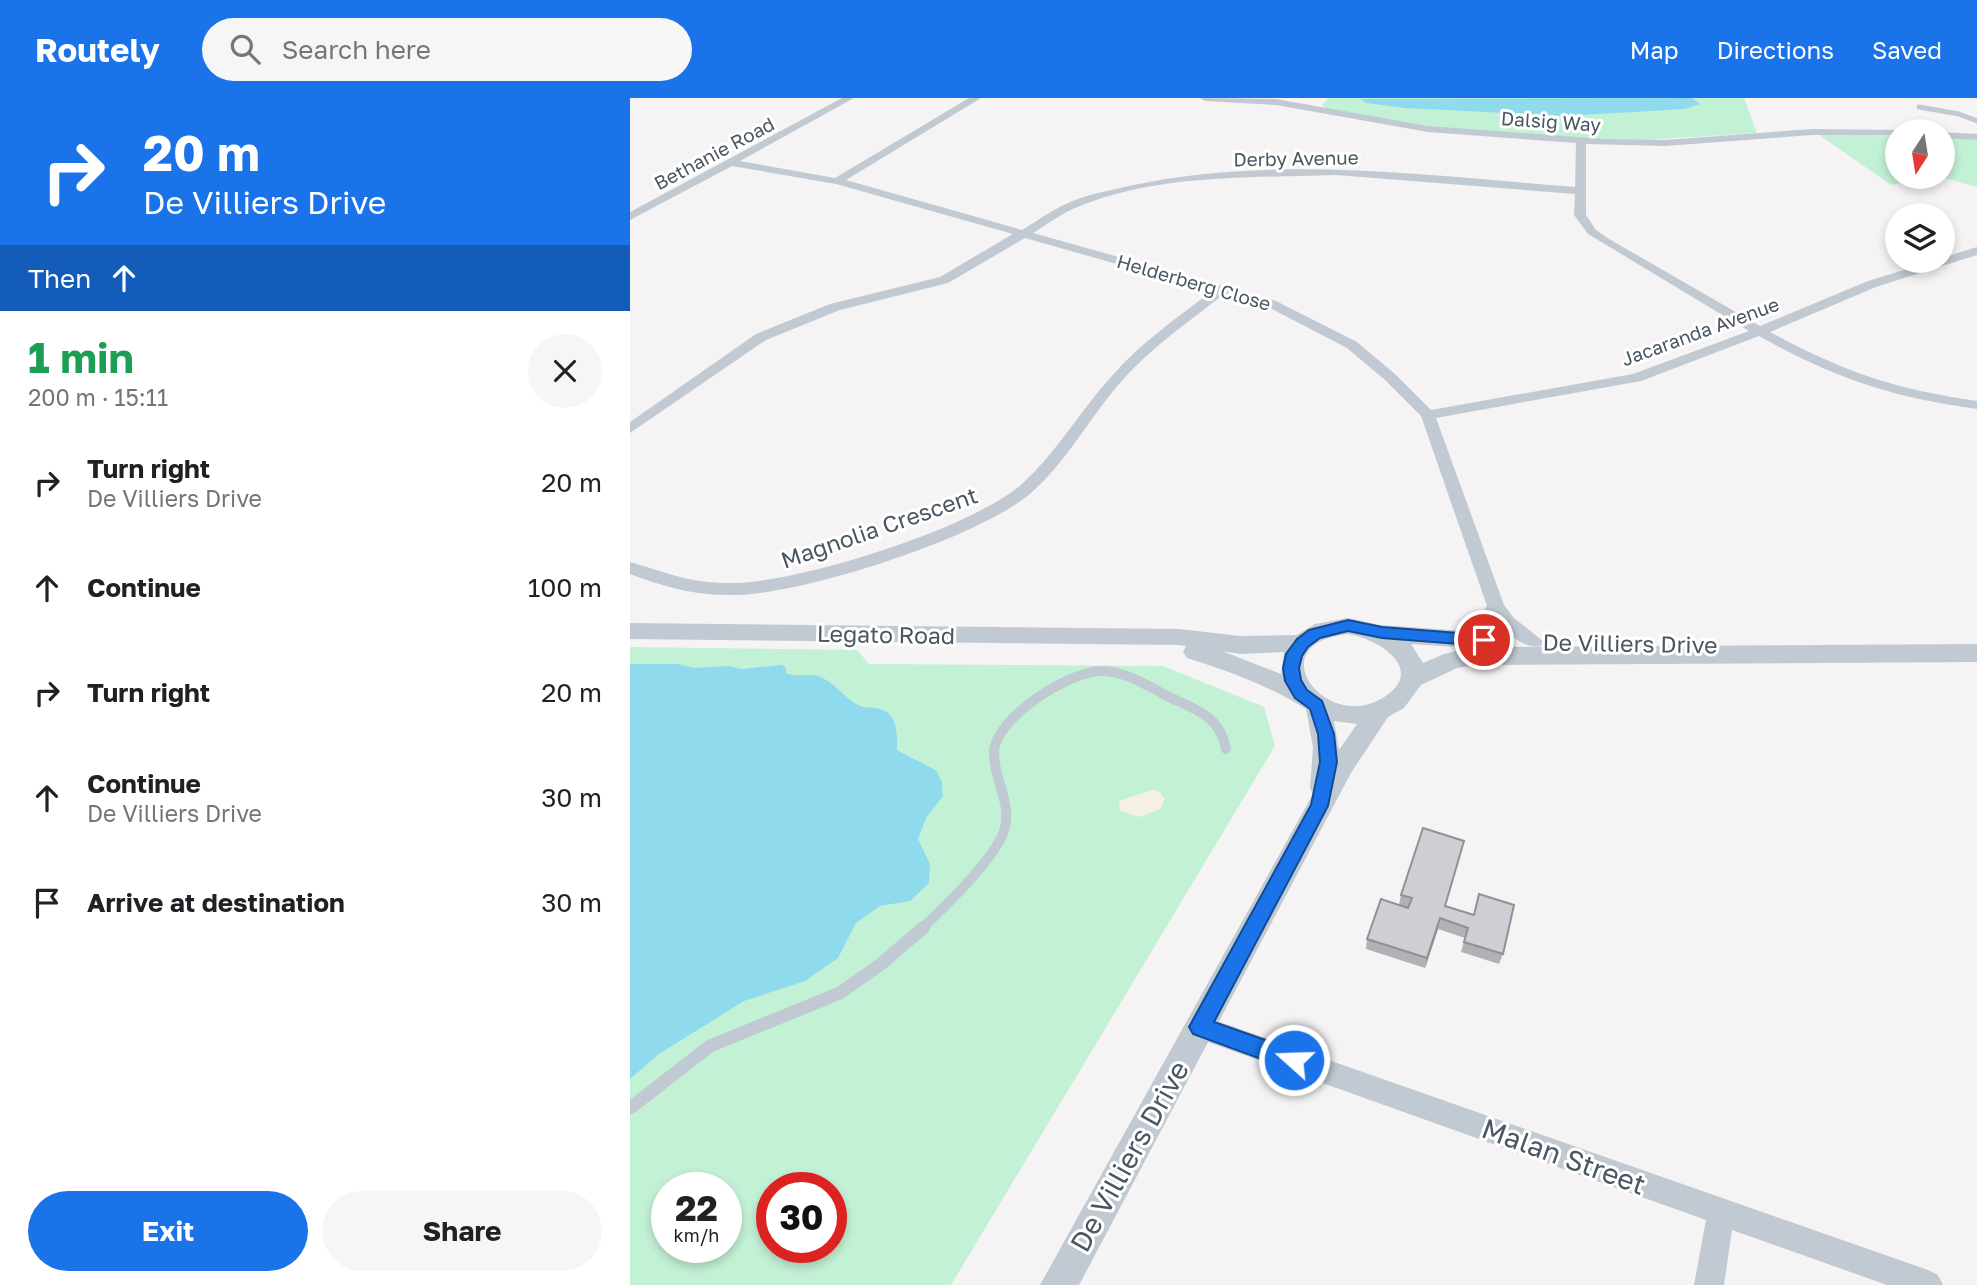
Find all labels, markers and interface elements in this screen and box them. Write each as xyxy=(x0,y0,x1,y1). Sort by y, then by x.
search box xyxy=(202,18,692,81)
text: Routely xyxy=(35,30,160,69)
icon: search xyxy=(226,30,264,68)
text: Search here xyxy=(282,34,431,65)
text: Map xyxy=(1630,35,1679,64)
text: Directions xyxy=(1717,35,1834,64)
text: Saved xyxy=(1872,35,1942,64)
street label: Dalsig Way xyxy=(1500,106,1602,136)
street label: Bethanie Road xyxy=(650,112,778,194)
north arrow xyxy=(1885,119,1955,189)
map controls xyxy=(1885,119,1955,273)
text: 20 m xyxy=(143,123,260,182)
icon: right xyxy=(28,126,119,217)
street label: Derby Avenue xyxy=(1233,145,1359,171)
text: De Villiers Drive xyxy=(143,183,386,221)
button: layers xyxy=(1885,203,1955,273)
street label: Helderberg Close xyxy=(1114,249,1274,315)
icon: ahead xyxy=(105,259,143,297)
text: Then xyxy=(28,263,91,294)
street label: Jacaranda Avenue xyxy=(1618,292,1782,370)
text: 1 min xyxy=(28,332,134,382)
button: close xyxy=(528,334,602,408)
text: 200 m · 15:11 xyxy=(28,383,168,411)
text: Turn right xyxy=(87,453,210,484)
icon: right xyxy=(28,464,66,502)
text: 20 m xyxy=(541,467,602,498)
street label: Magnolia Crescent xyxy=(777,480,981,574)
text: De Villiers Drive xyxy=(87,484,262,512)
icon: ahead xyxy=(28,569,66,607)
text: Continue xyxy=(87,572,201,603)
text: 100 m xyxy=(528,572,602,603)
pin xyxy=(1454,610,1514,670)
street label: Legato Road xyxy=(817,619,955,649)
icon: arrive xyxy=(1465,621,1503,659)
street label: De Villiers Drive xyxy=(1542,627,1718,659)
icon: right xyxy=(28,674,66,712)
text: Turn right xyxy=(87,677,210,708)
text: 20 m xyxy=(541,677,602,708)
text: Continue xyxy=(87,768,201,799)
icon: ahead xyxy=(28,779,66,817)
text: 30 m xyxy=(541,782,602,813)
text: De Villiers Drive xyxy=(87,799,262,827)
icon: arrive xyxy=(28,884,66,922)
text: Arrive at destination xyxy=(87,887,345,918)
text: 30 m xyxy=(541,887,602,918)
position arrow xyxy=(1257,1023,1331,1097)
street label: De Villiers Drive xyxy=(1063,1055,1195,1257)
street label: Malan Street xyxy=(1478,1111,1650,1201)
speed limit sign: 30 xyxy=(756,1172,847,1263)
text: 22 xyxy=(675,1187,718,1229)
button: Exit xyxy=(28,1191,308,1271)
button: Share xyxy=(322,1191,602,1271)
text: km/h xyxy=(674,1224,719,1246)

